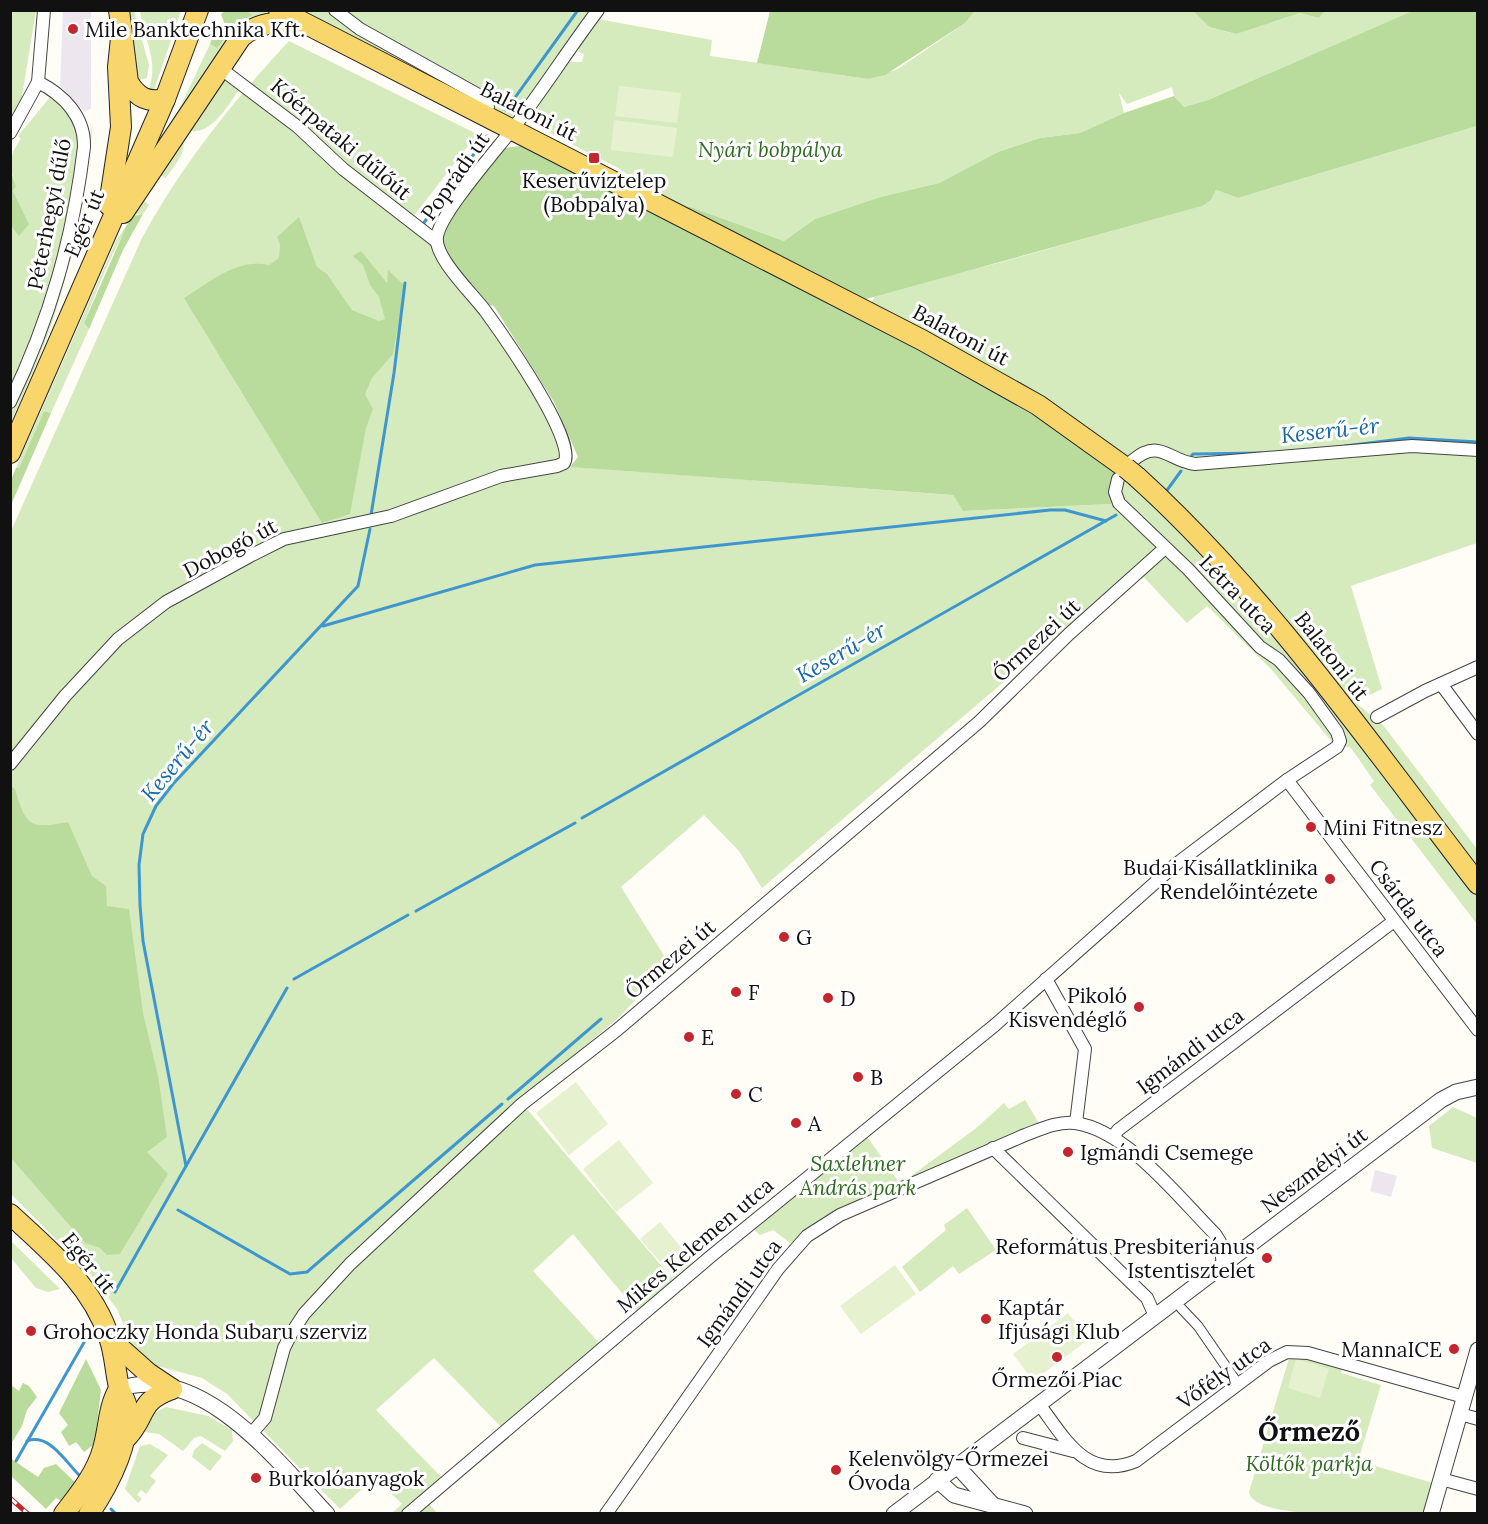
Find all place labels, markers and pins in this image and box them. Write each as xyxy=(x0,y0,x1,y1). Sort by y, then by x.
place label: Mile Banktechnika Kft. xyxy=(85,16,305,43)
marker: Mile Banktechnika Kft. xyxy=(66,22,80,36)
marker: Keserűvíztelep (Bobpálya) xyxy=(587,151,601,165)
place label: Keserűvíztelep (Bobpálya) xyxy=(522,167,666,218)
place label: Mini Fitnesz xyxy=(1323,814,1443,841)
marker: Mini Fitnesz xyxy=(1304,820,1318,834)
place label: Budai Kisállatklinika Rendelőintézete xyxy=(1123,854,1318,905)
marker: Budai Kisállatklinika Rendelőintézete xyxy=(1323,872,1337,886)
place label: G xyxy=(796,924,812,951)
marker: G xyxy=(777,930,791,944)
place label: F xyxy=(748,979,760,1006)
place label: Pikoló Kisvendéglő xyxy=(1008,982,1127,1033)
marker: F xyxy=(729,985,743,999)
place label: D xyxy=(840,985,856,1012)
marker: D xyxy=(821,991,835,1005)
marker: Pikoló Kisvendéglő xyxy=(1132,1000,1146,1014)
place label: E xyxy=(701,1024,714,1051)
marker: E xyxy=(682,1030,696,1044)
place label: B xyxy=(870,1064,883,1091)
marker: B xyxy=(851,1070,865,1084)
place label: C xyxy=(748,1081,763,1108)
marker: C xyxy=(729,1087,743,1101)
place label: A xyxy=(807,1110,822,1137)
marker: A xyxy=(789,1116,803,1130)
place label: Igmándi Csemege xyxy=(1080,1139,1254,1166)
marker: Igmándi Csemege xyxy=(1061,1145,1075,1159)
place label: Református Presbiteriánus Istentisztelet xyxy=(995,1233,1256,1284)
marker: Református Presbiteriánus Istentisztelet xyxy=(1260,1251,1274,1265)
place label: Kaptár Ifjúsági Klub xyxy=(998,1294,1120,1345)
marker: Kaptár Ifjúsági Klub xyxy=(979,1312,993,1326)
place label: Grohoczky Honda Subaru szerviz xyxy=(43,1318,367,1345)
marker: Grohoczky Honda Subaru szerviz xyxy=(24,1324,38,1338)
place label: MannaICE xyxy=(1341,1336,1442,1363)
marker: MannaICE xyxy=(1447,1342,1461,1356)
marker: Őrmezői Piac xyxy=(1050,1350,1064,1364)
place label: Őrmezői Piac xyxy=(992,1366,1122,1393)
place label: Kelenvölgy-Őrmezei Óvoda xyxy=(848,1445,1049,1496)
marker: Kelenvölgy-Őrmezei Óvoda xyxy=(829,1463,843,1477)
place label: Burkolóanyagok xyxy=(268,1465,425,1492)
marker: Burkolóanyagok xyxy=(249,1471,263,1485)

